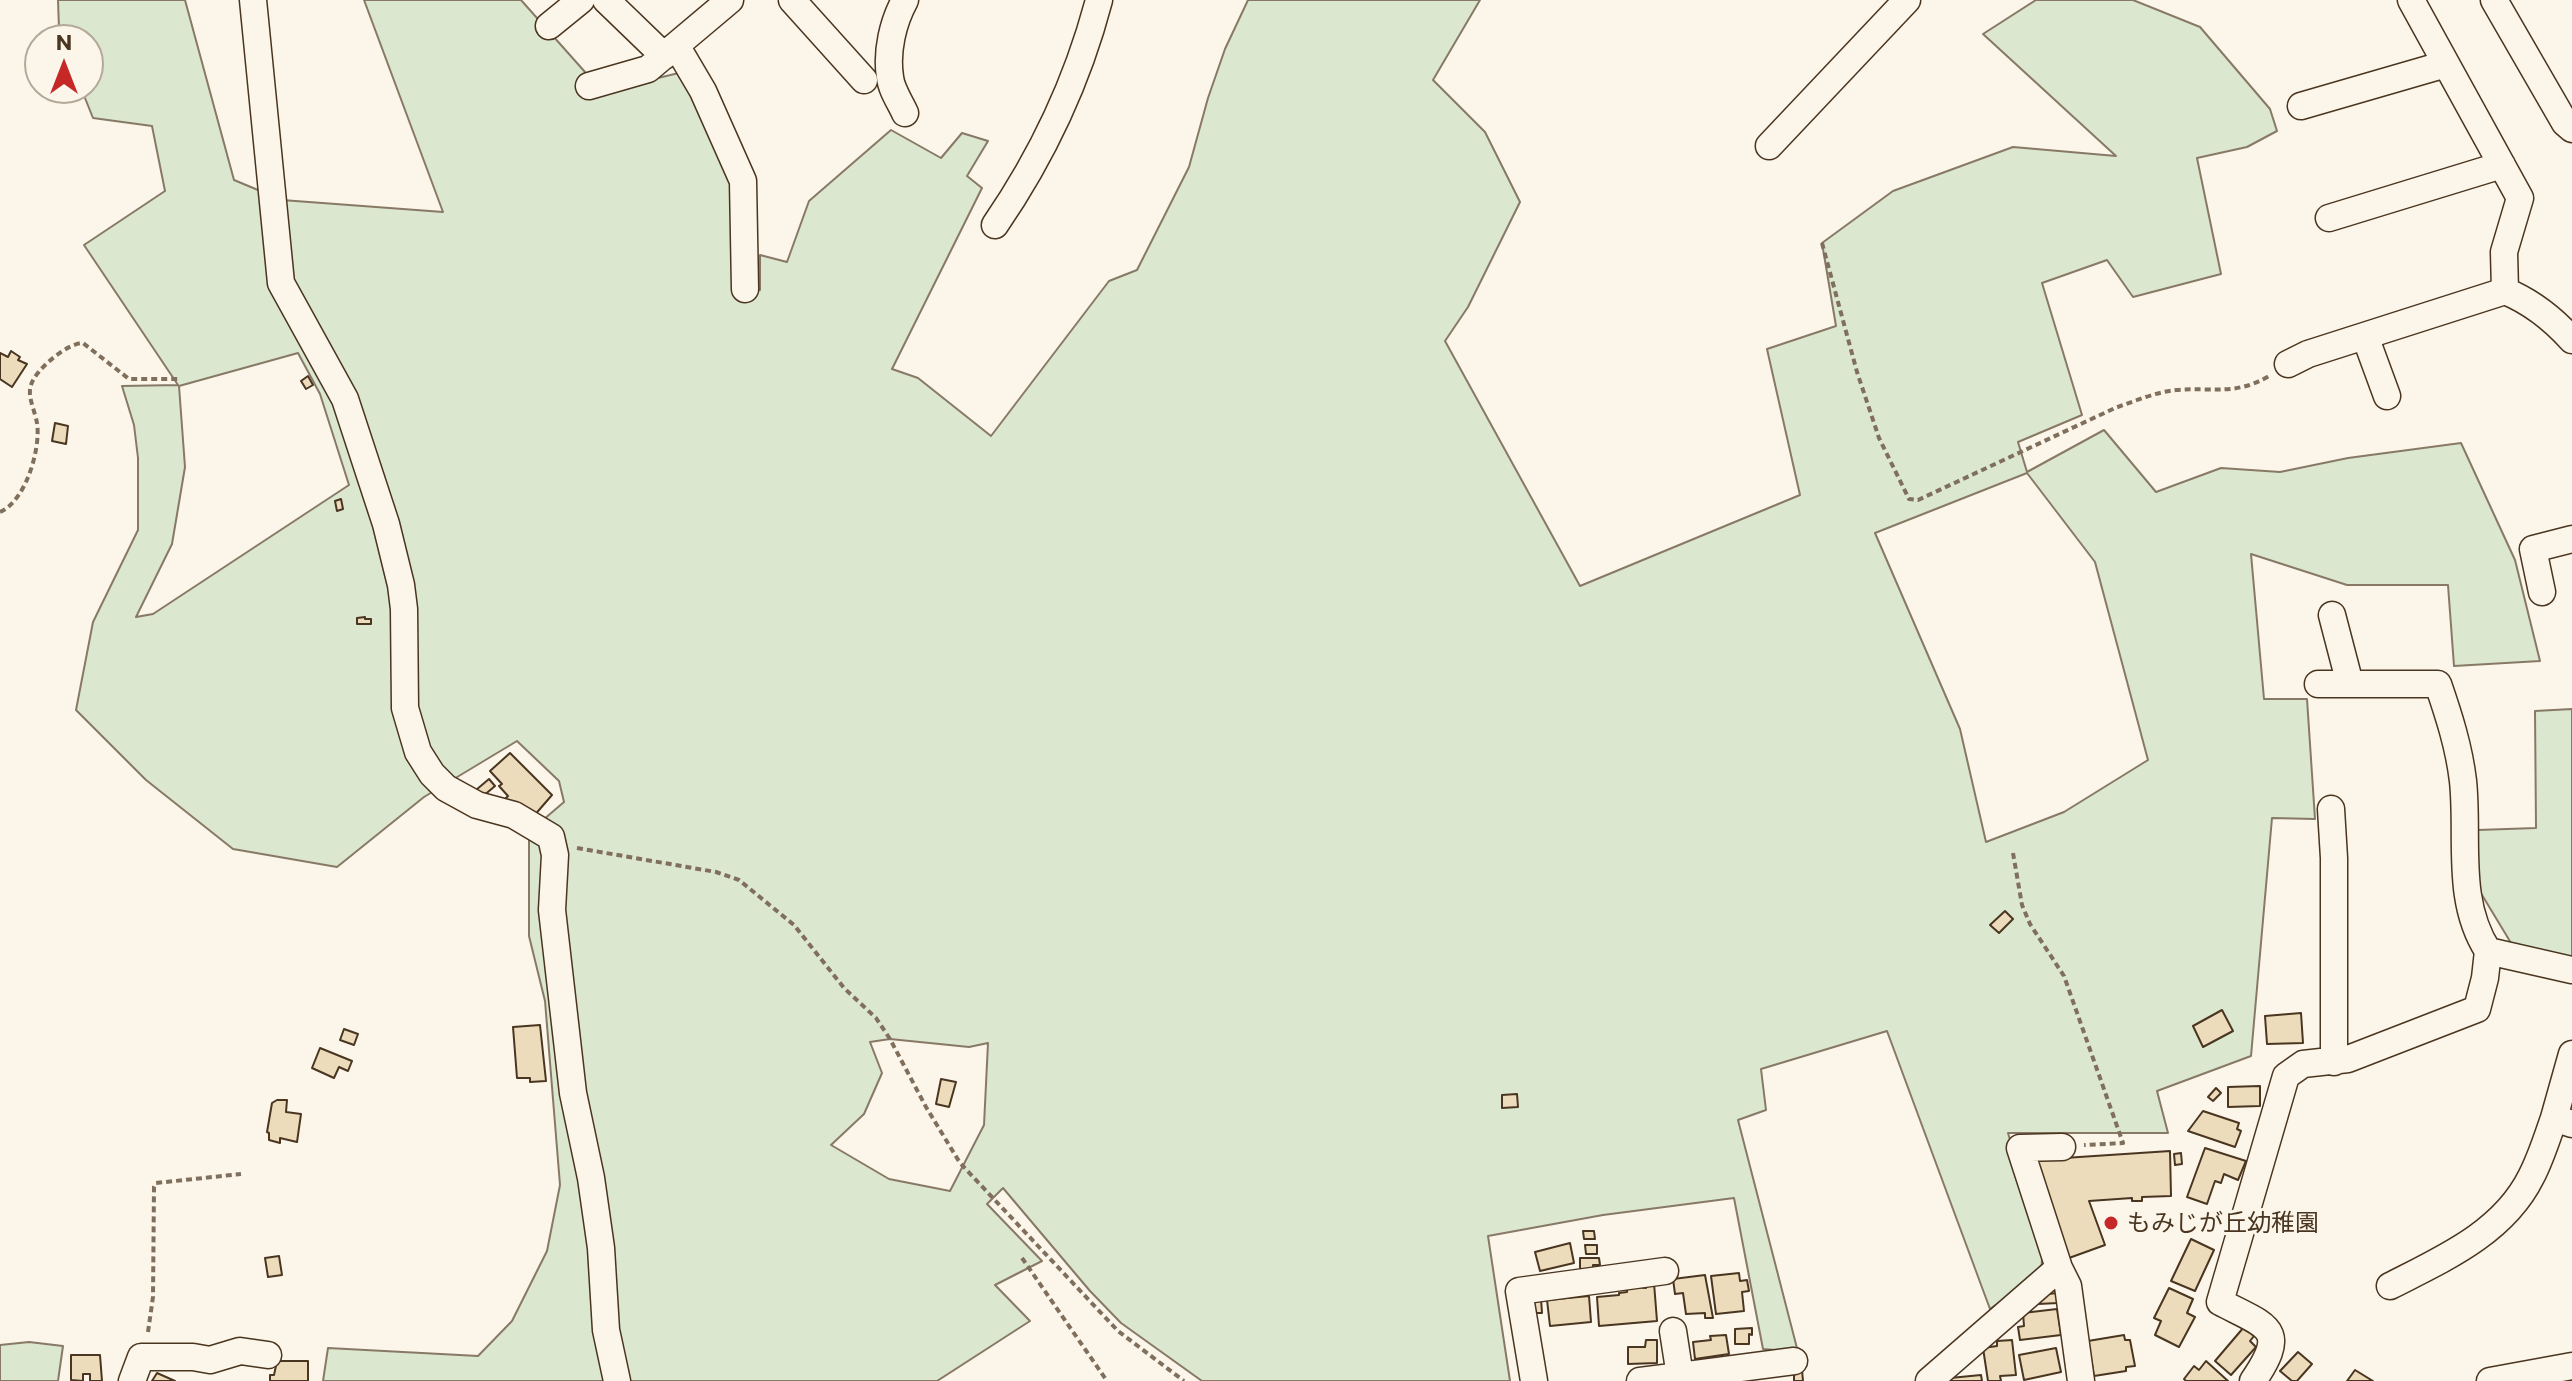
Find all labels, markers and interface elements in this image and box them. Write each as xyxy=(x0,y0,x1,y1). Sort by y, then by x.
north arrow xyxy=(24,24,104,104)
text: N xyxy=(56,28,72,55)
place label: もみじが丘幼稚園 xyxy=(2127,1209,2319,1237)
marker: もみじが丘幼稚園 xyxy=(2102,1214,2120,1232)

